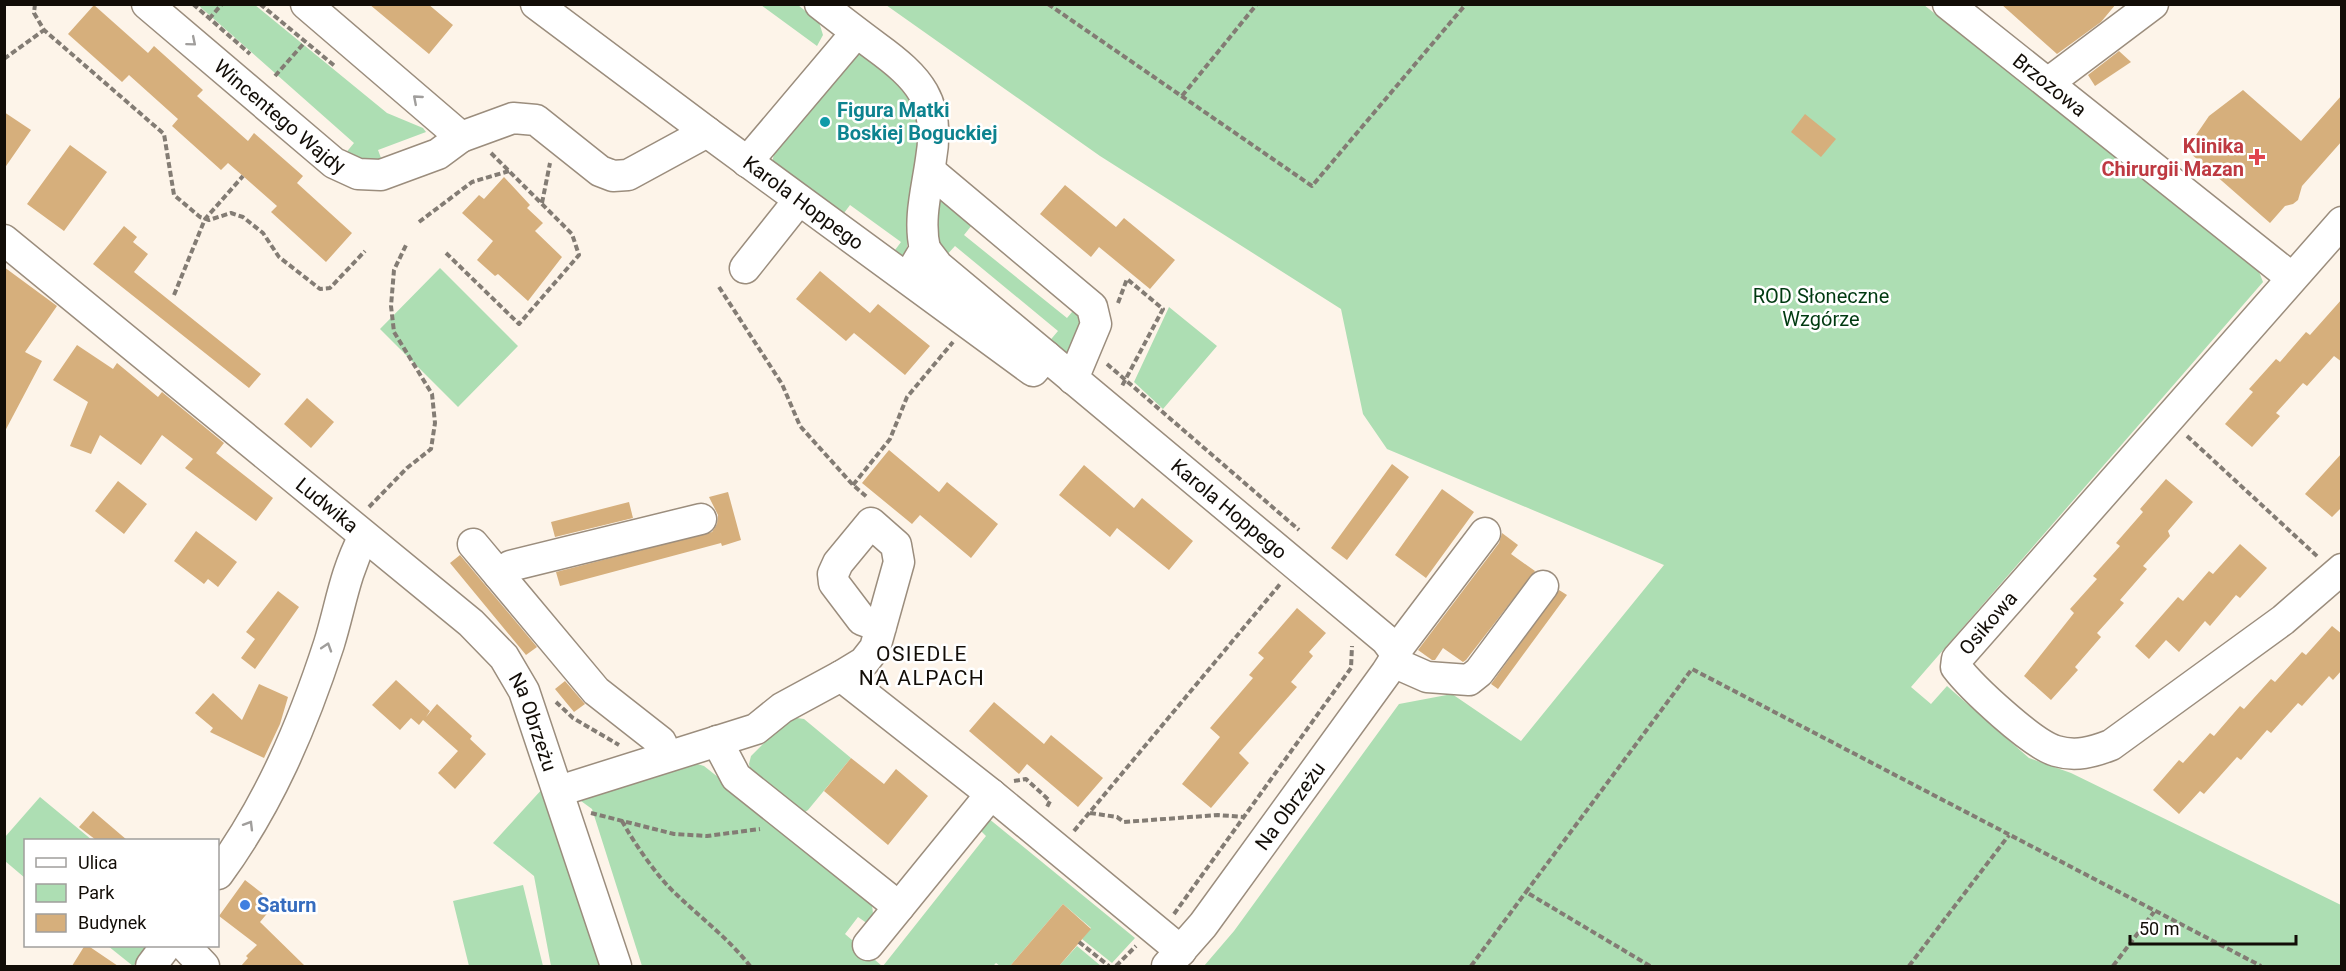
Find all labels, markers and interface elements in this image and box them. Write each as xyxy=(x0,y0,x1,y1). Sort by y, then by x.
one-way arrow xyxy=(185,35,196,46)
street label: Brzozowa xyxy=(2008,48,2091,122)
street label: Wincentego Wajdy xyxy=(209,54,349,179)
one-way arrow xyxy=(413,95,424,106)
place label: Figura Matki Boskiej Boguckiej xyxy=(837,98,997,145)
marker: Figura Matki Boskiej Boguckiej xyxy=(818,115,832,129)
place label: Klinika Chirurgii Mazan xyxy=(2101,134,2244,181)
marker: Klinika Chirurgii Mazan xyxy=(2248,148,2266,166)
street label: Karola Hoppego xyxy=(738,151,868,255)
park label: ROD Słoneczne Wzgórze xyxy=(1753,284,1889,331)
street label: Karola Hoppego xyxy=(1166,454,1292,564)
street label: Ludwika xyxy=(291,472,363,538)
street label: Osikowa xyxy=(1954,586,2022,660)
one-way arrow xyxy=(320,642,333,653)
district label: OSIEDLE NA ALPACH xyxy=(859,642,985,690)
street label: Na Obrzeżu xyxy=(504,668,562,774)
street label: Na Obrzeżu xyxy=(1250,757,1330,855)
one-way arrow xyxy=(242,821,254,831)
legend xyxy=(24,839,219,947)
text: Ulica xyxy=(78,852,118,873)
text: Park xyxy=(78,882,115,903)
place label: Saturn xyxy=(257,893,317,917)
marker: Saturn xyxy=(238,898,252,912)
scale bar xyxy=(2130,908,2296,946)
text: Budynek xyxy=(78,912,147,933)
text: 50 m xyxy=(2139,918,2179,939)

